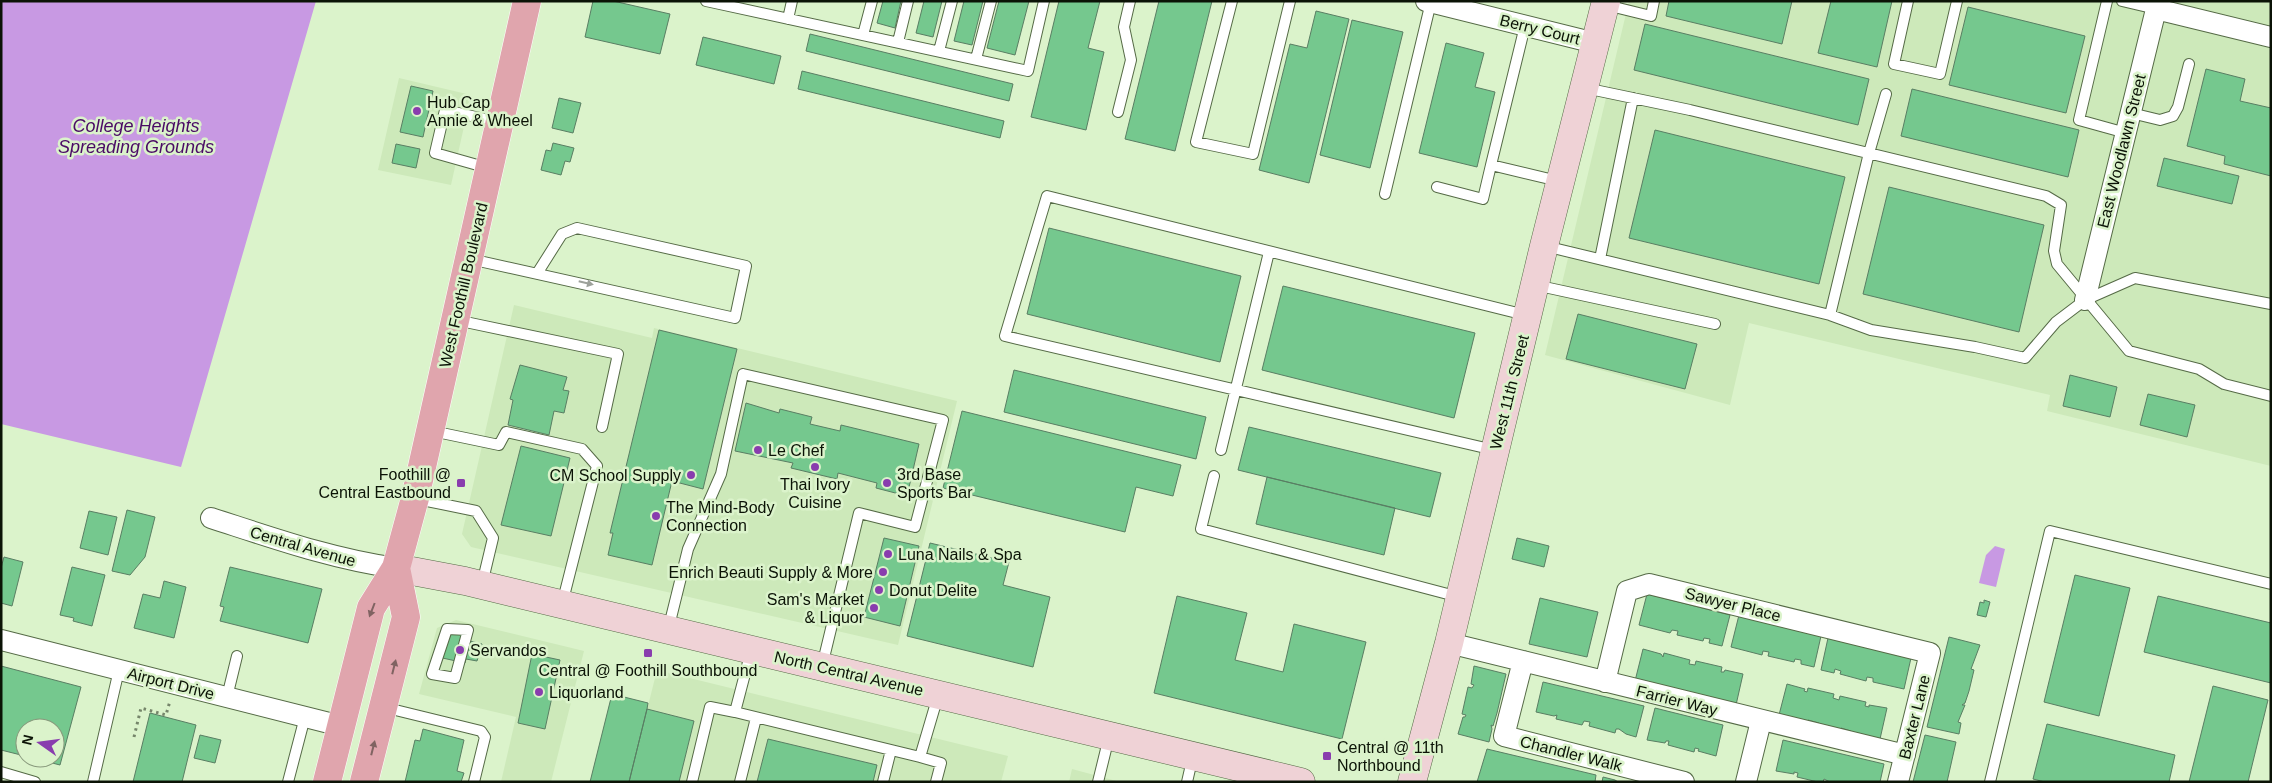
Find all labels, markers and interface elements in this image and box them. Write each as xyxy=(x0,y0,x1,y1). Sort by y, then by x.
street label: Berry Court xyxy=(1498,11,1582,48)
street label: East Woodlawn Street xyxy=(2094,72,2149,230)
place label: Hub Cap Annie & Wheel xyxy=(427,94,533,129)
marker: Hub Cap Annie & Wheel xyxy=(411,105,423,117)
water label: College Heights Spreading Grounds xyxy=(58,116,214,157)
street label: West Foothill Boulevard xyxy=(436,201,491,369)
one-way arrow xyxy=(578,279,593,287)
street label: West 11th Street xyxy=(1487,332,1532,451)
place label: Le Chef xyxy=(768,442,825,459)
marker: Le Chef xyxy=(752,444,764,456)
marker: Thai Ivory Cuisine xyxy=(809,461,821,473)
place label: Foothill @ Central Eastbound xyxy=(318,466,451,501)
place label: 3rd Base Sports Bar xyxy=(897,466,973,501)
place label: CM School Supply xyxy=(549,467,681,484)
marker: CM School Supply xyxy=(685,469,697,481)
place label: Thai Ivory Cuisine xyxy=(780,476,850,511)
marker: Foothill @ Central Eastbound xyxy=(455,477,467,489)
marker: 3rd Base Sports Bar xyxy=(881,477,893,489)
place label: The Mind-Body Connection xyxy=(666,499,775,534)
marker: The Mind-Body Connection xyxy=(650,510,662,522)
street label: Central Avenue xyxy=(248,523,358,570)
place label: Luna Nails & Spa xyxy=(898,546,1022,563)
marker: Luna Nails & Spa xyxy=(882,548,894,560)
place label: Enrich Beauti Supply & More xyxy=(668,564,873,581)
marker: Enrich Beauti Supply & More xyxy=(877,566,889,578)
place label: Donut Delite xyxy=(889,582,977,599)
marker: Donut Delite xyxy=(873,584,885,596)
street label: Sawyer Place xyxy=(1683,584,1782,625)
place label: Sam's Market & Liquor xyxy=(767,591,865,626)
marker: Sam's Market & Liquor xyxy=(868,602,880,614)
one-way arrow xyxy=(367,603,375,617)
place label: Servandos xyxy=(470,642,547,659)
marker: Servandos xyxy=(454,644,466,656)
marker: Central @ Foothill Southbound xyxy=(642,647,654,659)
street label: North Central Avenue xyxy=(773,648,925,699)
one-way arrow xyxy=(390,659,398,674)
place label: Central @ Foothill Southbound xyxy=(538,662,758,679)
street label: Airport Drive xyxy=(126,664,216,703)
street label: Baxter Lane xyxy=(1896,673,1933,761)
street label: Farrier Way xyxy=(1635,682,1719,719)
place label: Liquorland xyxy=(549,684,624,701)
marker: Liquorland xyxy=(533,686,545,698)
north arrow xyxy=(15,718,65,768)
text: N xyxy=(18,733,36,747)
street label: Chandler Walk xyxy=(1518,733,1625,775)
place label: Central @ 11th Northbound xyxy=(1337,739,1444,774)
one-way arrow xyxy=(369,740,377,755)
marker: Central @ 11th Northbound xyxy=(1321,750,1333,762)

